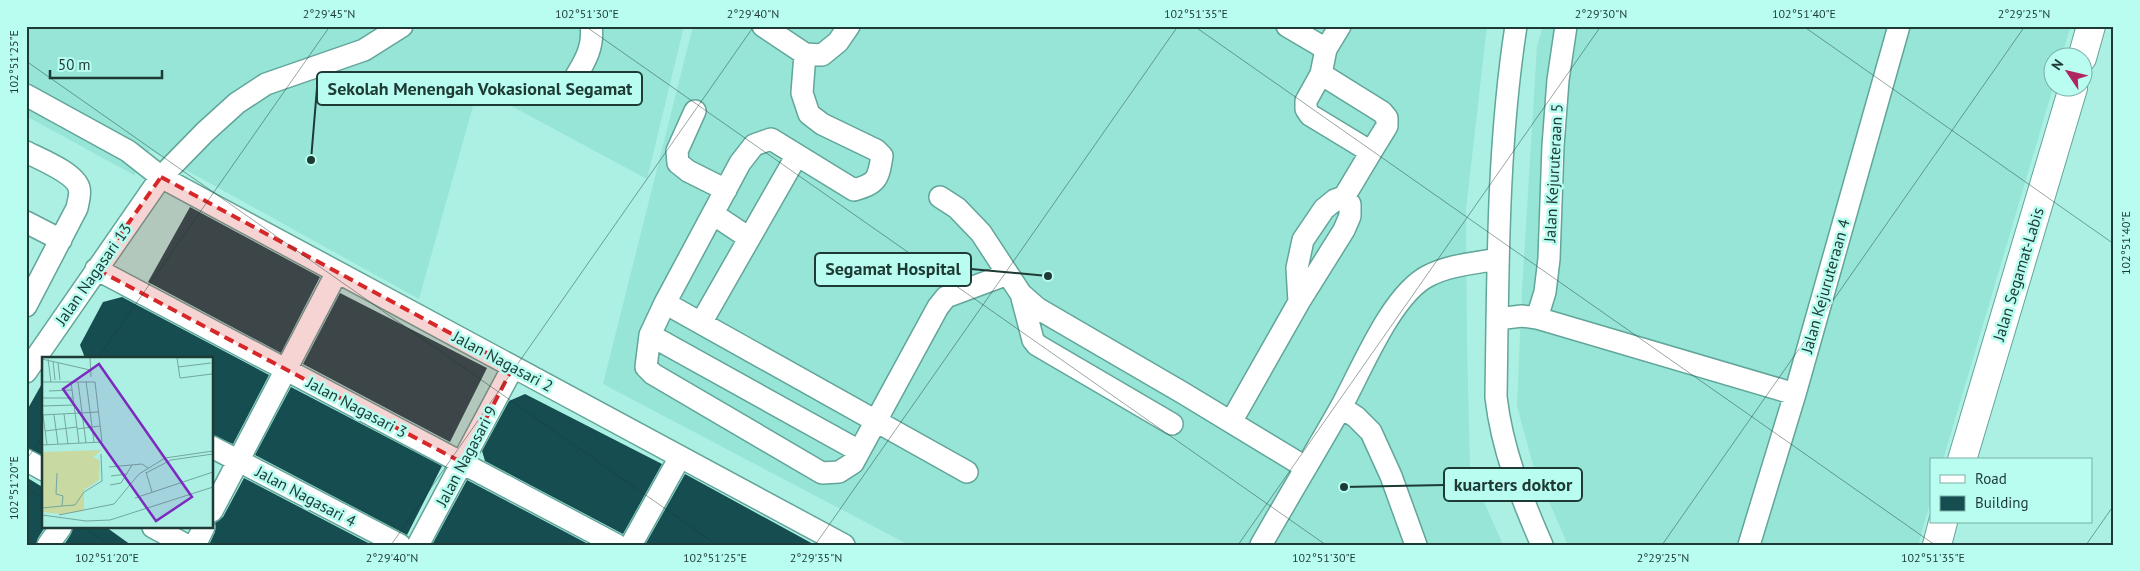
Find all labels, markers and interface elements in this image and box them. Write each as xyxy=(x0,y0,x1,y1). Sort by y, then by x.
text: 2°29'45"N xyxy=(303,6,355,21)
text: 102°51'30"E xyxy=(555,6,619,21)
text: 2°29'40"N xyxy=(727,6,779,21)
text: 102°51'35"E xyxy=(1164,6,1228,21)
text: 2°29'30"N xyxy=(1575,6,1627,21)
text: 102°51'40"E xyxy=(1772,6,1836,21)
text: 2°29'25"N xyxy=(1998,6,2050,21)
text: 102°51'25"E xyxy=(6,30,21,94)
scale bar xyxy=(50,48,162,80)
north arrow xyxy=(2042,48,2092,98)
text: 50 m xyxy=(58,55,91,74)
text: N xyxy=(2047,56,2067,73)
callout: Sekolah Menengah Vokasional Segamat xyxy=(317,72,642,105)
text: Sekolah Menengah Vokasional Segamat xyxy=(328,77,633,100)
street label: Jalan Kejuruteraan 5 xyxy=(1539,103,1567,244)
street label: Jalan Segamat-Labis xyxy=(1988,205,2048,344)
text: 102°51'40"E xyxy=(2118,211,2133,275)
street label: Jalan Kejuruteraan 4 xyxy=(1796,216,1854,356)
street label: Jalan Nagasari 13 xyxy=(50,219,135,330)
callout: Segamat Hospital xyxy=(815,253,971,286)
text: Segamat Hospital xyxy=(825,257,961,280)
street label: Jalan Nagasari 2 xyxy=(448,326,557,396)
inset map xyxy=(42,357,214,528)
street label: Jalan Nagasari 3 xyxy=(302,372,411,442)
street label: Jalan Nagasari 9 xyxy=(431,402,501,511)
text: 102°51'20"E xyxy=(6,456,21,520)
legend xyxy=(1930,458,2092,524)
street label: Jalan Nagasari 4 xyxy=(251,461,360,531)
callout: kuarters doktor xyxy=(1444,468,1582,501)
text: Road xyxy=(1975,469,2007,488)
text: kuarters doktor xyxy=(1454,473,1573,496)
text: Building xyxy=(1975,493,2029,512)
text: 102°51'20"E xyxy=(75,550,139,565)
text: 2°29'40"N xyxy=(366,550,418,565)
text: 102°51'25"E xyxy=(683,550,747,565)
text: 2°29'35"N xyxy=(790,550,842,565)
text: 102°51'30"E xyxy=(1292,550,1356,565)
text: 2°29'25"N xyxy=(1637,550,1689,565)
text: 102°51'35"E xyxy=(1901,550,1965,565)

